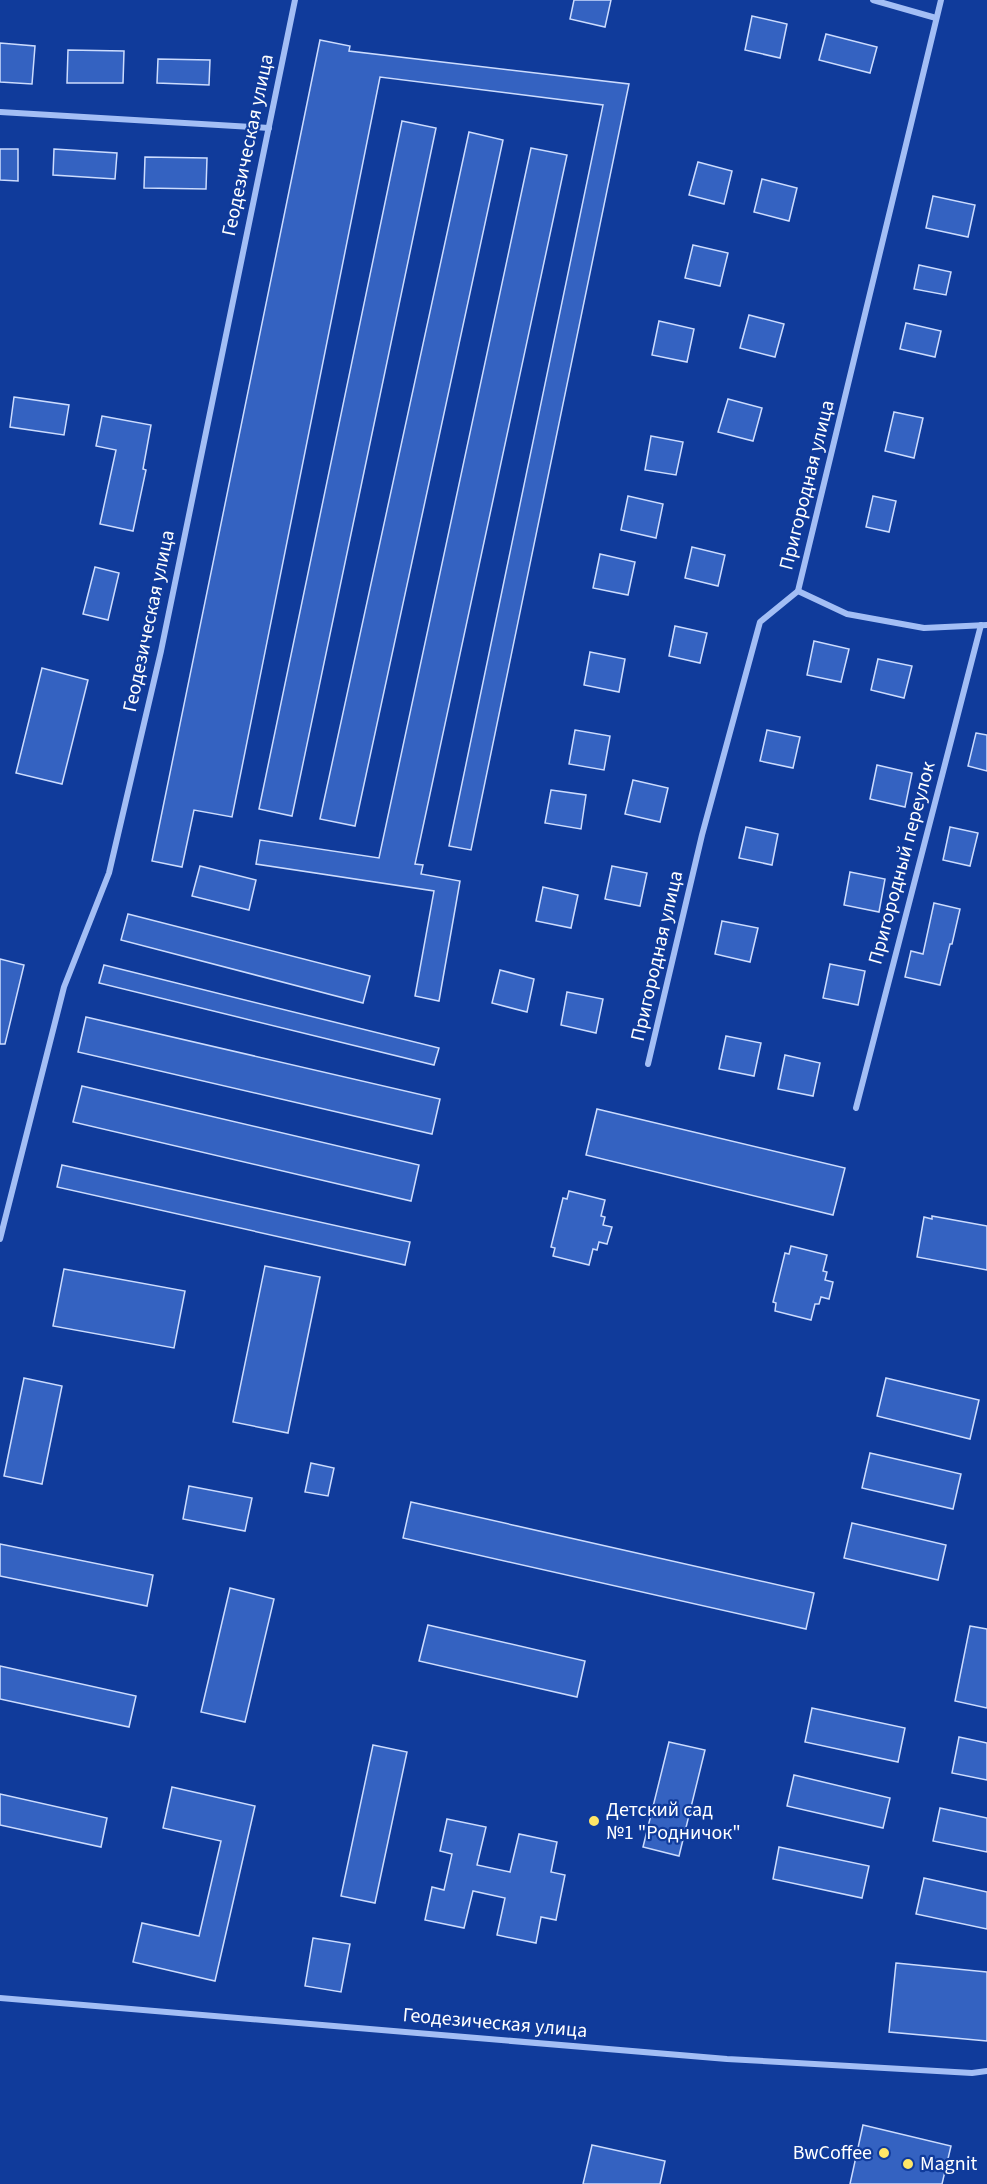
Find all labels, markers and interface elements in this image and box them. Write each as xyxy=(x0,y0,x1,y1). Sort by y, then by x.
street label: Геодезическая улица xyxy=(215,51,281,239)
street label: Пригородная улица xyxy=(772,397,842,573)
street label: Геодезическая улица xyxy=(116,527,182,715)
street label: Пригородный переулок xyxy=(861,758,943,967)
street label: Пригородная улица xyxy=(624,868,690,1044)
place label: Детский сад №1 "Родничок" xyxy=(606,1796,741,1847)
marker: Детский сад №1 "Родничок" xyxy=(587,1814,601,1828)
street label: Геодезическая улица xyxy=(401,2001,589,2045)
place label: BwCoffee xyxy=(793,2139,872,2167)
marker: BwCoffee xyxy=(877,2146,891,2160)
place label: Magnit xyxy=(920,2150,978,2178)
marker: Magnit xyxy=(901,2157,915,2171)

